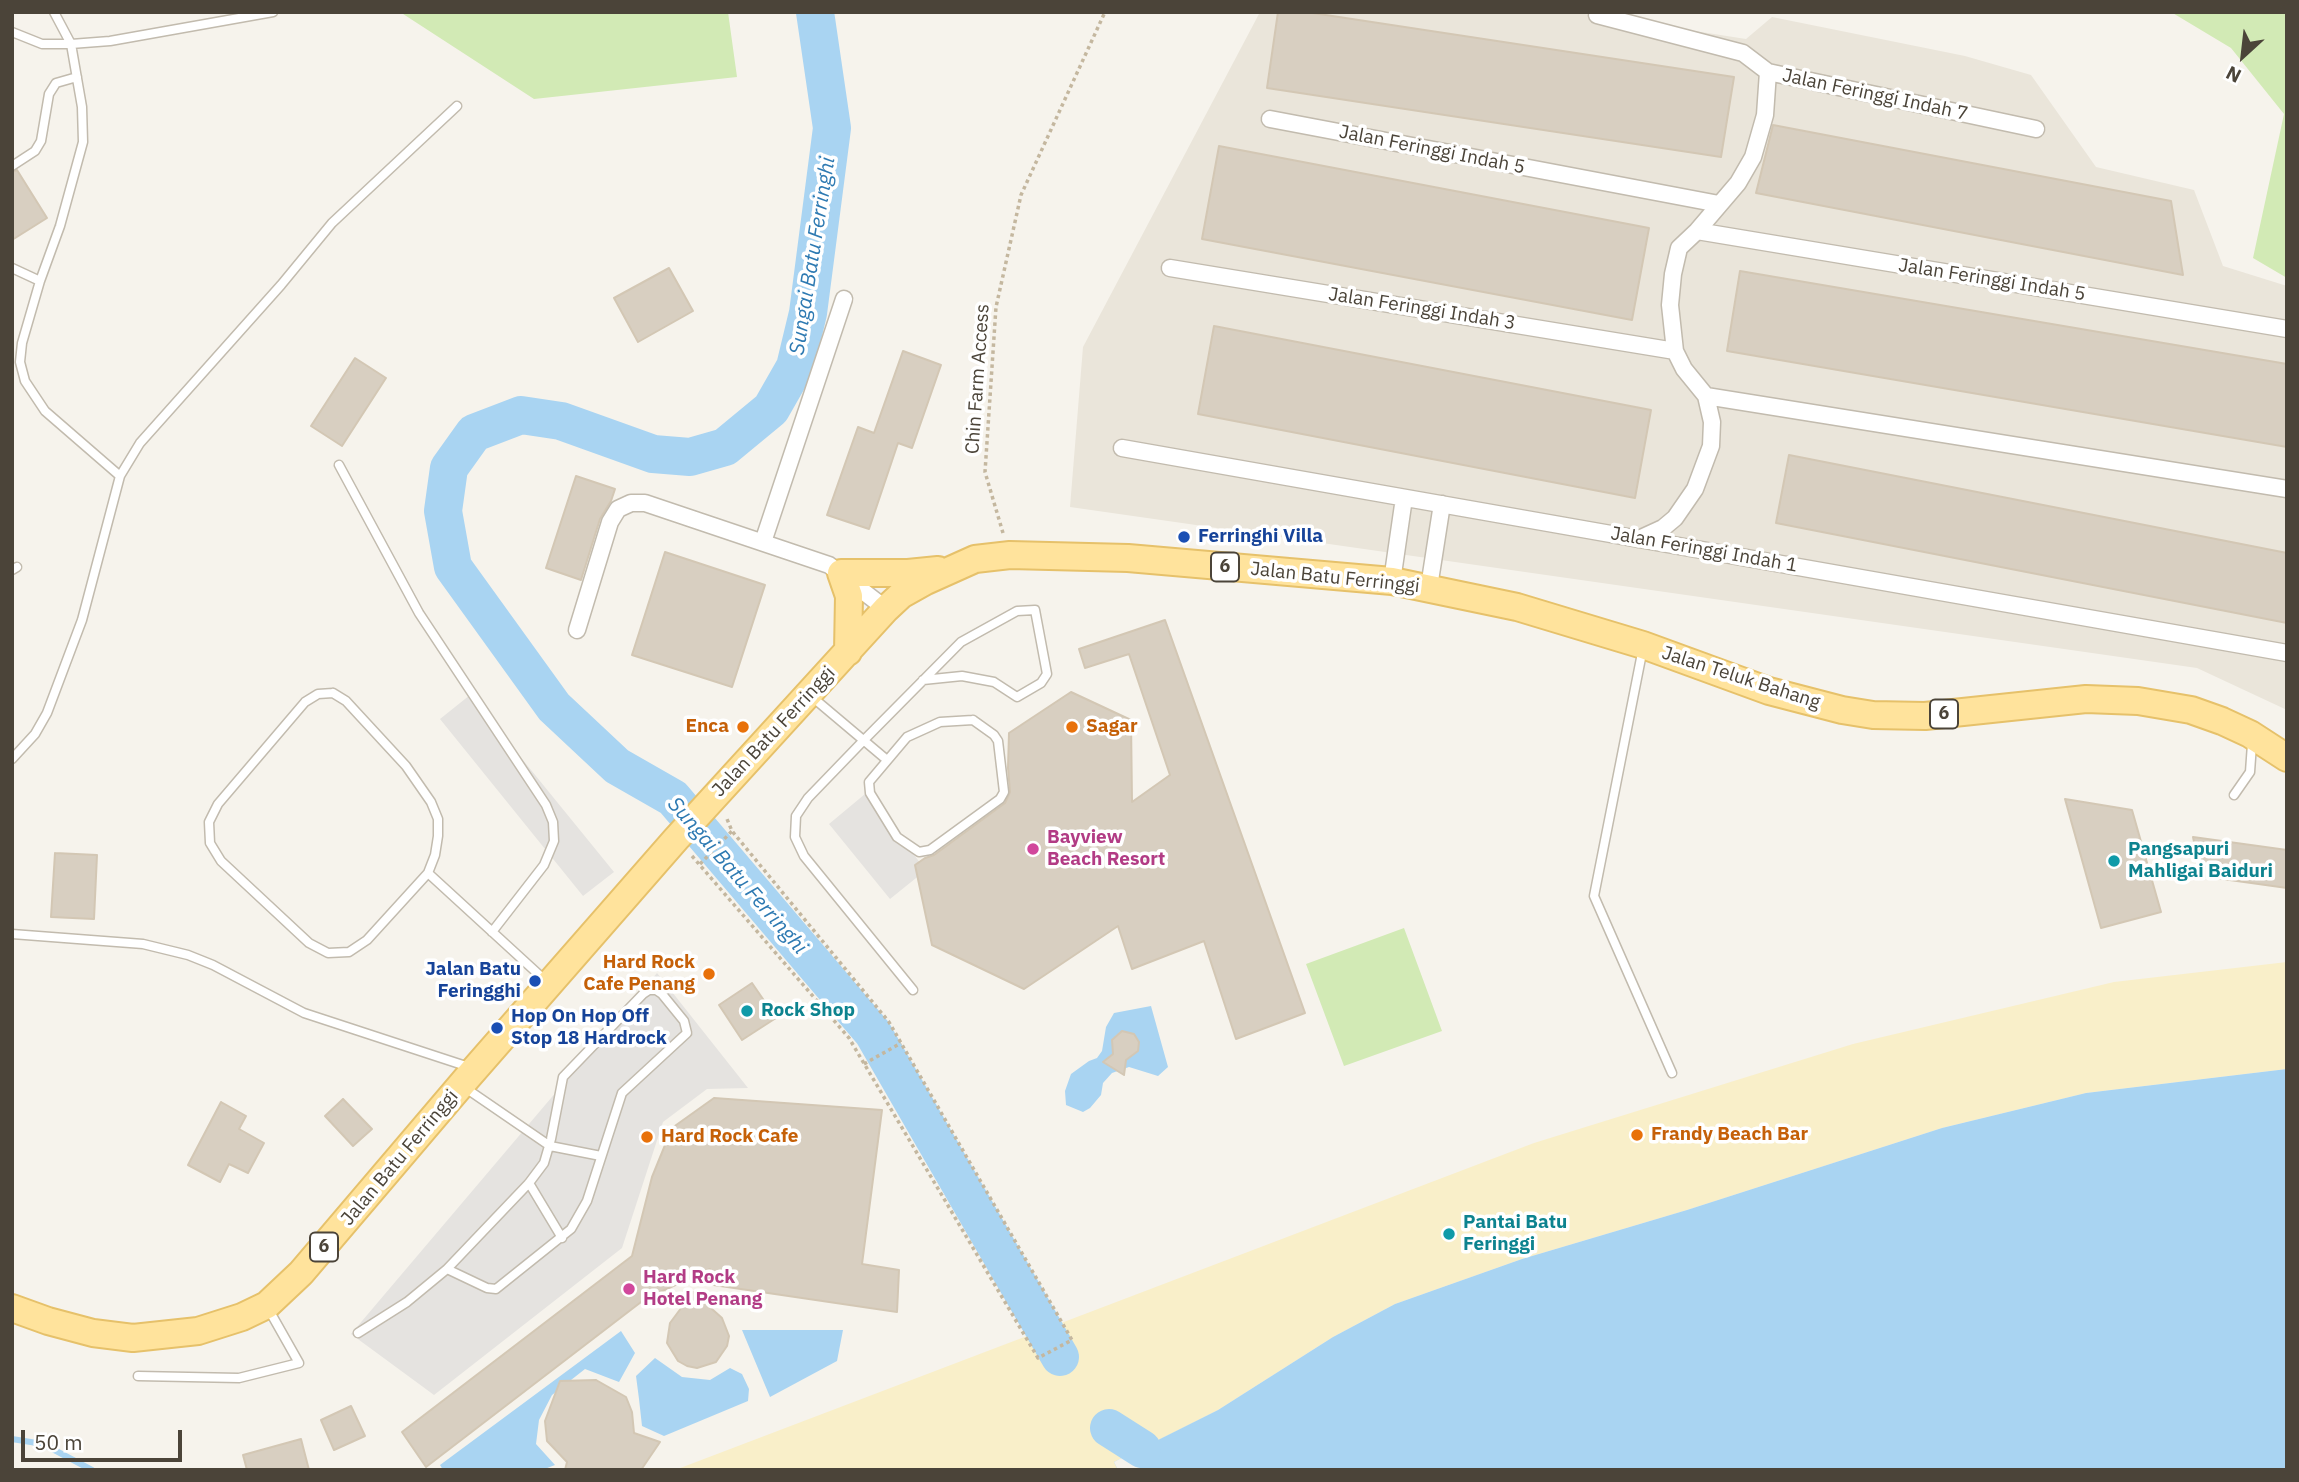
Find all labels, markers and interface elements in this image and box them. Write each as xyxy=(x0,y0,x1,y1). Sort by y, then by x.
north arrow xyxy=(2208,21,2278,91)
text: N xyxy=(2222,61,2245,89)
street label: Jalan Feringgi Indah 7 xyxy=(1780,64,1970,126)
street label: Jalan Feringgi Indah 5 xyxy=(1337,121,1527,179)
water label: Sungai Batu Ferringhi xyxy=(785,155,841,357)
street label: Jalan Feringgi Indah 5 xyxy=(1897,254,2087,306)
street label: Jalan Feringgi Indah 3 xyxy=(1327,283,1517,335)
street label: Chin Farm Access xyxy=(961,303,995,455)
street label: Jalan Feringgi Indah 1 xyxy=(1609,522,1799,578)
place label: Ferringhi Villa xyxy=(1198,526,1323,548)
marker: Ferringhi Villa xyxy=(1176,529,1192,545)
road number: 6 xyxy=(1211,552,1239,582)
street label: Jalan Batu Ferringgi xyxy=(1249,558,1421,598)
street label: Jalan Teluk Bahang xyxy=(1659,642,1823,714)
street label: Jalan Batu Ferringgi xyxy=(708,662,840,802)
road number: 6 xyxy=(1930,700,1958,728)
place label: Enca xyxy=(686,716,729,738)
place label: Sagar xyxy=(1086,716,1138,738)
marker: Enca xyxy=(735,719,751,735)
marker: Sagar xyxy=(1064,719,1080,735)
water label: Sungai Batu Ferringhi xyxy=(662,792,812,960)
place label: Bayview Beach Resort xyxy=(1047,827,1165,871)
place label: Pangsapuri Mahligai Baiduri xyxy=(2128,839,2273,883)
marker: Bayview Beach Resort xyxy=(1025,841,1041,857)
marker: Pangsapuri Mahligai Baiduri xyxy=(2106,853,2122,869)
place label: Hard Rock Cafe Penang xyxy=(583,952,695,996)
place label: Jalan Batu Feringghi xyxy=(425,959,521,1003)
marker: Hard Rock Cafe Penang xyxy=(701,966,717,982)
marker: Jalan Batu Feringghi xyxy=(527,973,543,989)
place label: Rock Shop xyxy=(761,1000,855,1022)
marker: Rock Shop xyxy=(739,1003,755,1019)
place label: Hop On Hop Off Stop 18 Hardrock xyxy=(511,1006,667,1050)
marker: Hop On Hop Off Stop 18 Hardrock xyxy=(489,1020,505,1036)
street label: Jalan Batu Ferringgi xyxy=(337,1086,463,1230)
place label: Frandy Beach Bar xyxy=(1651,1124,1808,1146)
place label: Hard Rock Cafe xyxy=(661,1126,798,1148)
marker: Frandy Beach Bar xyxy=(1629,1127,1645,1143)
marker: Hard Rock Cafe xyxy=(639,1129,655,1145)
place label: Pantai Batu Feringgi xyxy=(1463,1212,1567,1256)
marker: Pantai Batu Feringgi xyxy=(1441,1226,1457,1242)
road number: 6 xyxy=(310,1232,338,1262)
place label: Hard Rock Hotel Penang xyxy=(643,1267,762,1311)
marker: Hard Rock Hotel Penang xyxy=(621,1281,637,1297)
scale bar xyxy=(24,1416,186,1460)
text: 50 m xyxy=(34,1428,83,1456)

